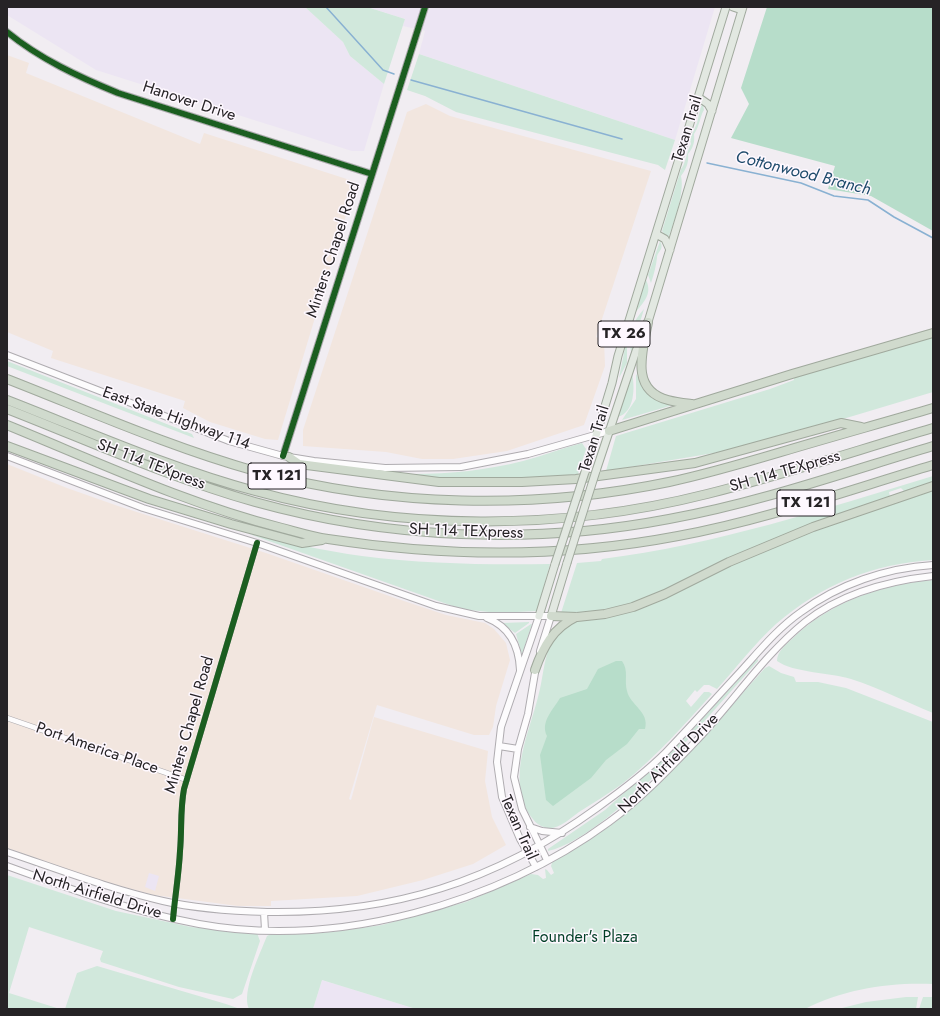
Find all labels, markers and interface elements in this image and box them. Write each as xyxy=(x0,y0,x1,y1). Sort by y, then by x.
street label: Hanover Drive xyxy=(140,78,238,126)
street label: Texan Trail xyxy=(669,93,707,165)
water label: Cottonwood Branch xyxy=(733,147,873,201)
street label: Minters Chapel Road xyxy=(303,180,365,320)
road number: TX 26 xyxy=(598,321,650,347)
street label: East State Highway 114 xyxy=(99,383,253,455)
street label: Texan Trail xyxy=(576,403,614,475)
street label: SH 114 TEXpress xyxy=(94,436,208,494)
street label: SH 114 TEXpress xyxy=(727,447,843,497)
road number: TX 121 xyxy=(248,463,306,489)
road number: TX 121 xyxy=(777,490,835,516)
street label: SH 114 TEXpress xyxy=(409,520,523,544)
street label: Minters Chapel Road xyxy=(161,654,219,796)
street label: North Airfield Drive xyxy=(615,710,723,818)
street label: Port America Place xyxy=(33,719,161,779)
street label: Texan Trail xyxy=(495,793,541,863)
street label: North Airfield Drive xyxy=(30,866,164,924)
park label: Founder's Plaza xyxy=(532,928,638,948)

